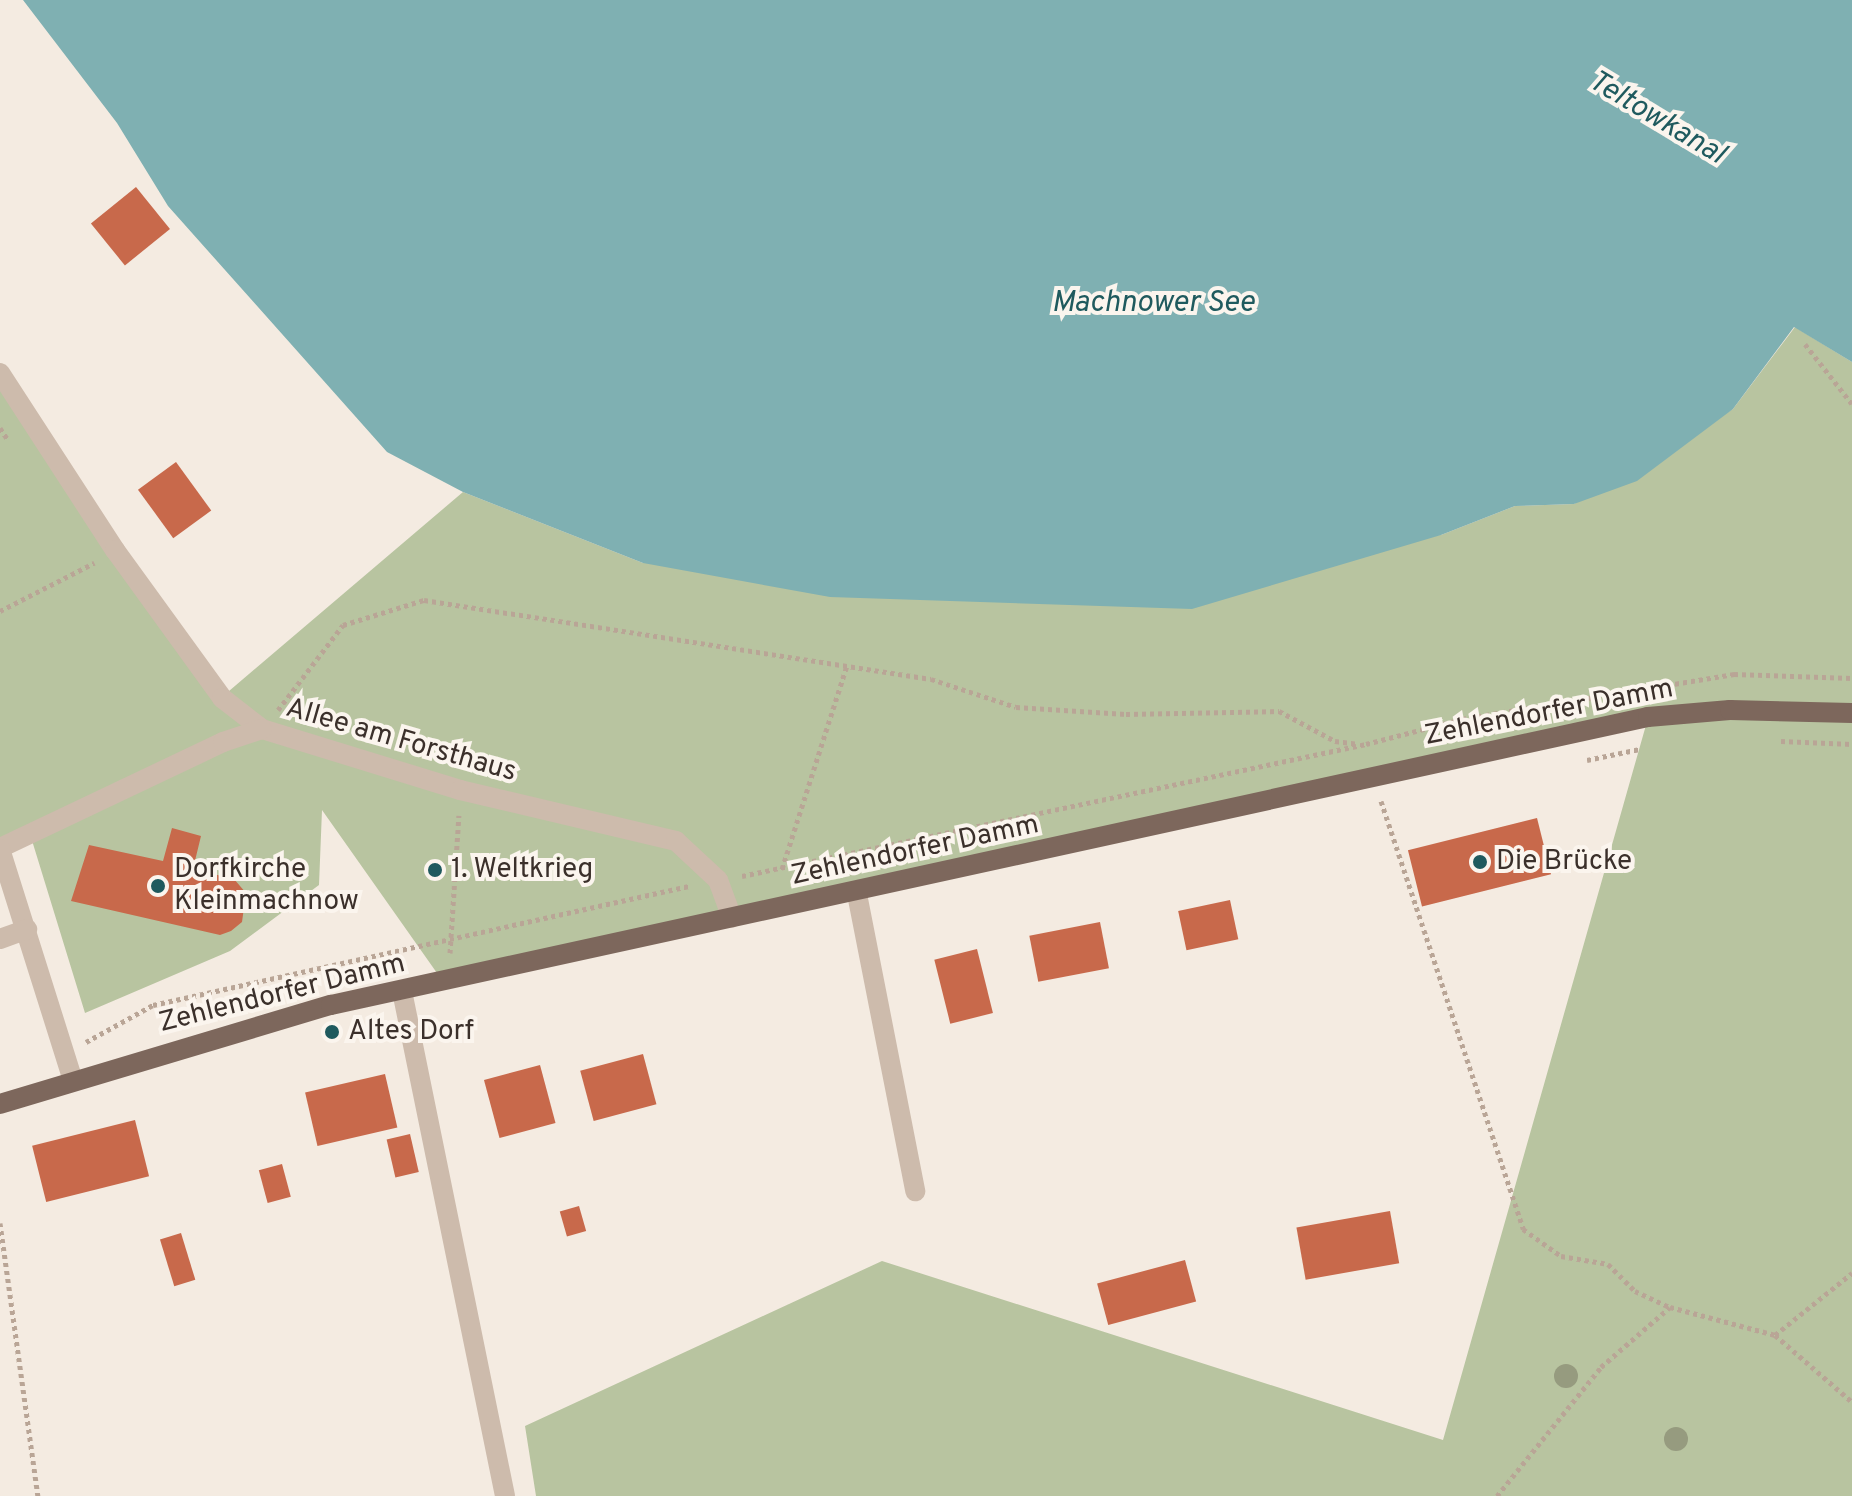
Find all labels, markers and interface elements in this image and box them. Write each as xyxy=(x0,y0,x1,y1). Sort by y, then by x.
water label: Teltowkanal xyxy=(1581,64,1731,174)
water label: Machnower See xyxy=(1052,286,1254,322)
street label: Zehlendorfer Damm xyxy=(1422,672,1676,754)
street label: Allee am Forsthaus xyxy=(282,692,520,790)
street label: Zehlendorfer Damm xyxy=(788,808,1042,894)
place label: Die Brücke xyxy=(1496,845,1632,879)
place label: Dorfkirche Kleinmachnow xyxy=(174,853,359,919)
place label: 1. Weltkrieg xyxy=(451,853,594,887)
marker: Die Brücke xyxy=(1471,853,1489,871)
marker: 1. Weltkrieg xyxy=(426,861,444,879)
marker: Dorfkirche Kleinmachnow xyxy=(149,877,167,895)
street label: Zehlendorfer Damm xyxy=(155,947,409,1041)
place label: Altes Dorf xyxy=(348,1015,474,1049)
marker: Altes Dorf xyxy=(323,1023,341,1041)

